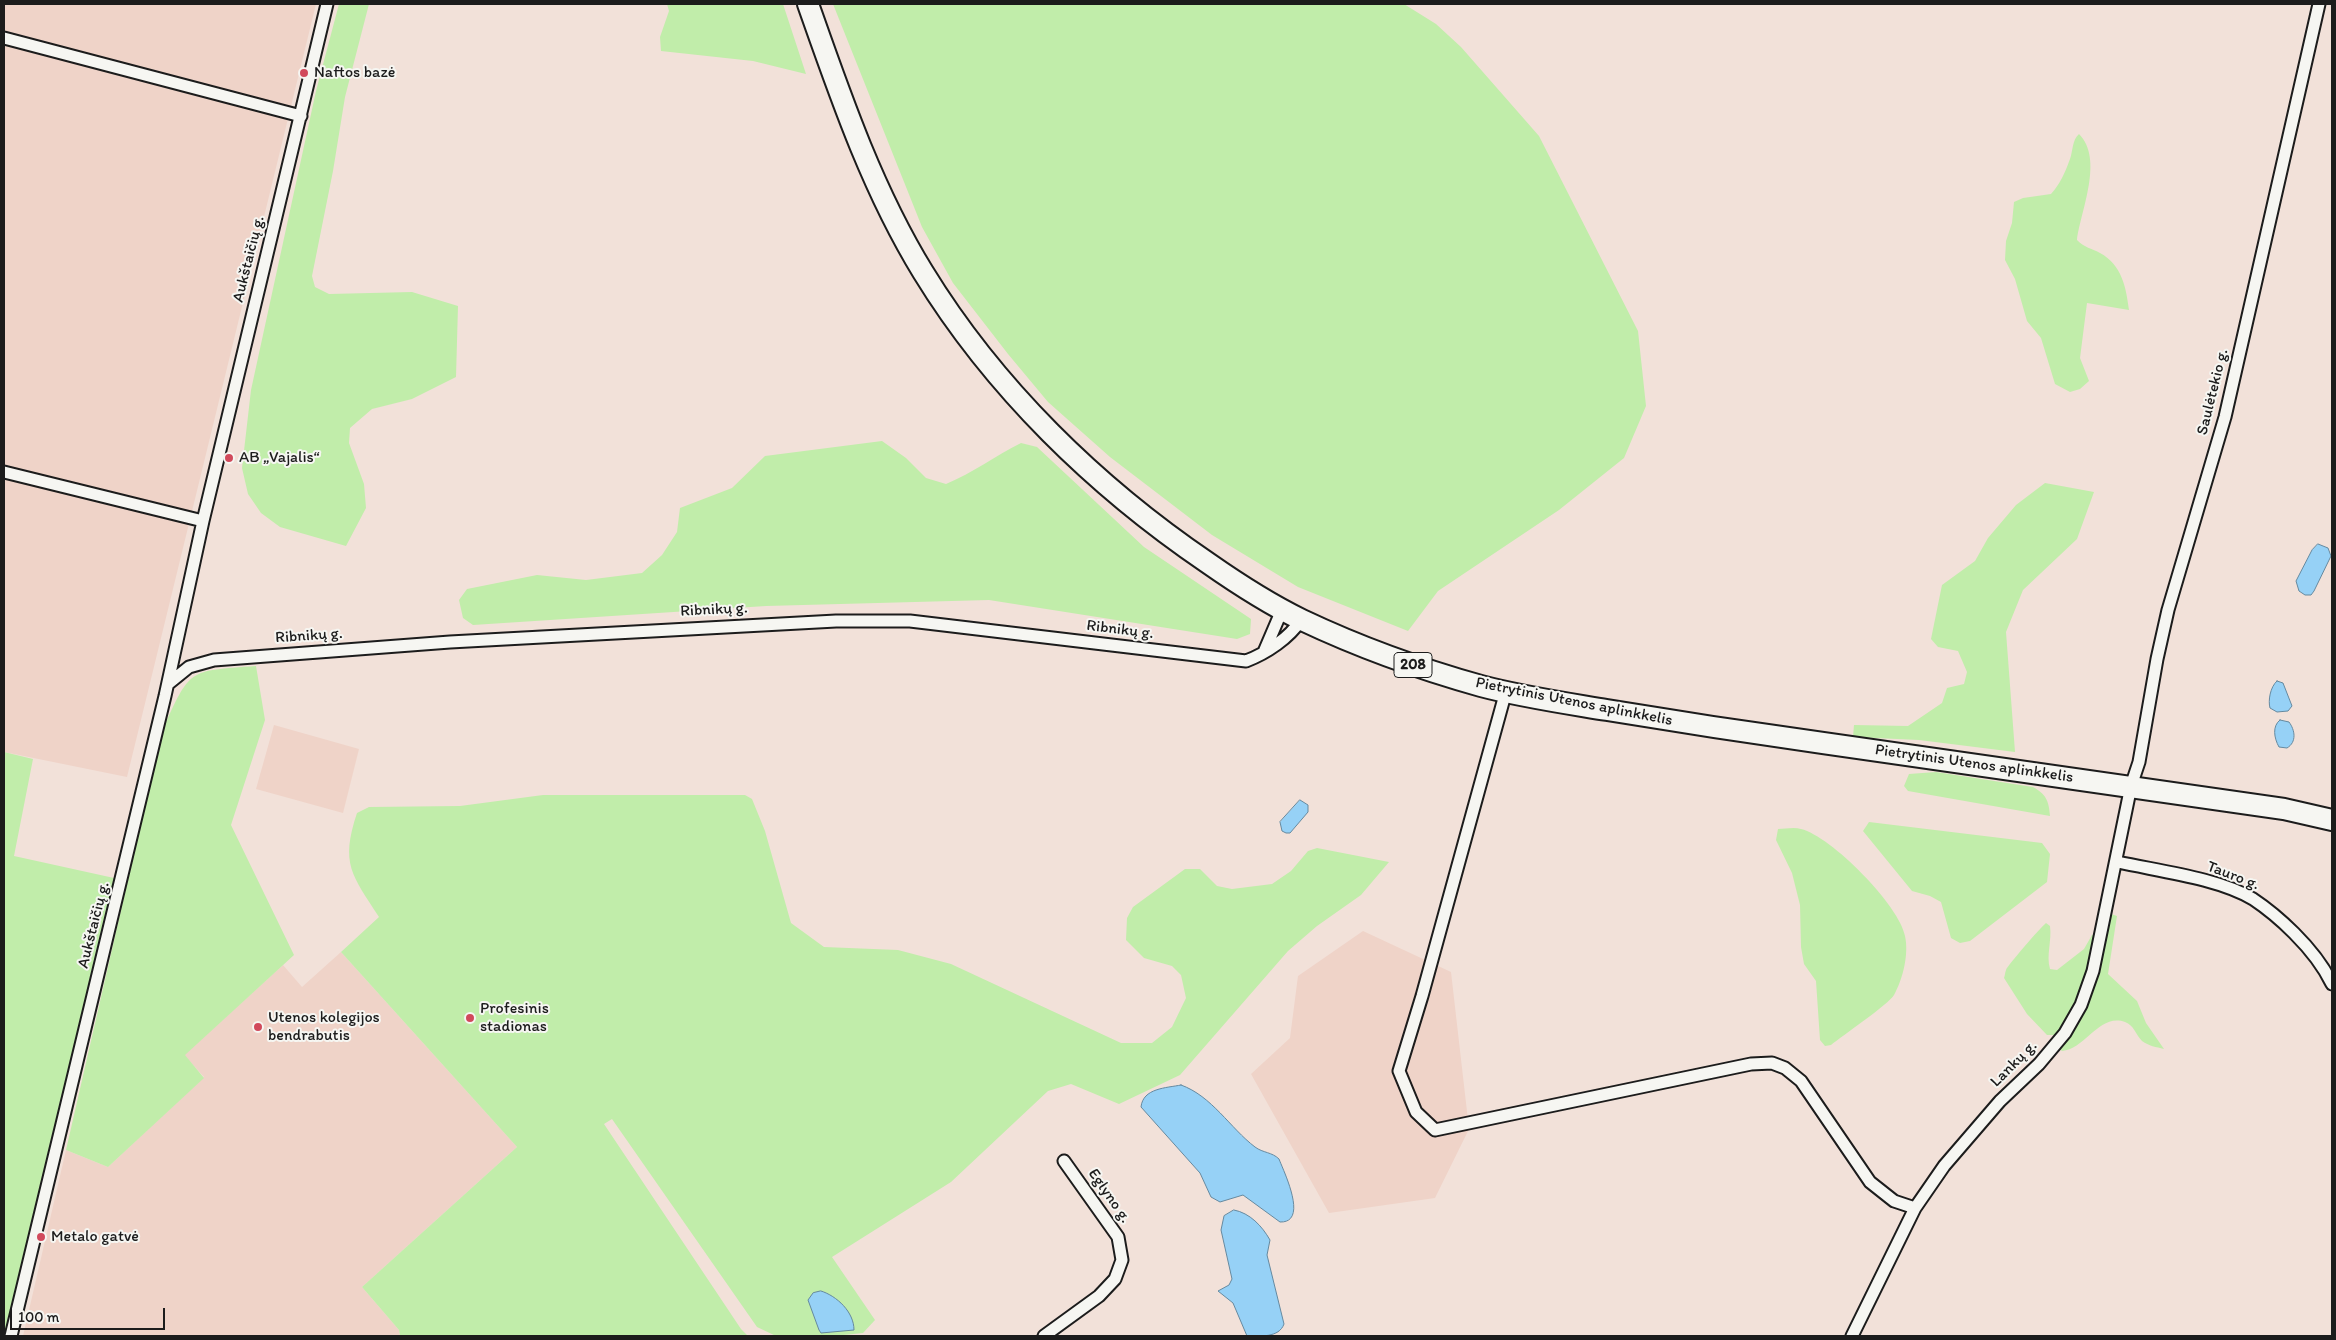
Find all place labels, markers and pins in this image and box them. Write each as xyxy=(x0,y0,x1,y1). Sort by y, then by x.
place label: Naftos bazė xyxy=(314,63,395,83)
marker: Naftos bazė xyxy=(298,67,310,79)
place label: AB „Vajalis“ xyxy=(239,448,320,468)
marker: AB „Vajalis“ xyxy=(223,452,235,464)
place label: Profesinis stadionas xyxy=(480,999,549,1037)
place label: Utenos kolegijos bendrabutis xyxy=(268,1008,380,1046)
marker: Profesinis stadionas xyxy=(464,1012,476,1024)
marker: Utenos kolegijos bendrabutis xyxy=(252,1021,264,1033)
place label: Metalo gatvė xyxy=(51,1227,139,1247)
marker: Metalo gatvė xyxy=(35,1231,47,1243)

